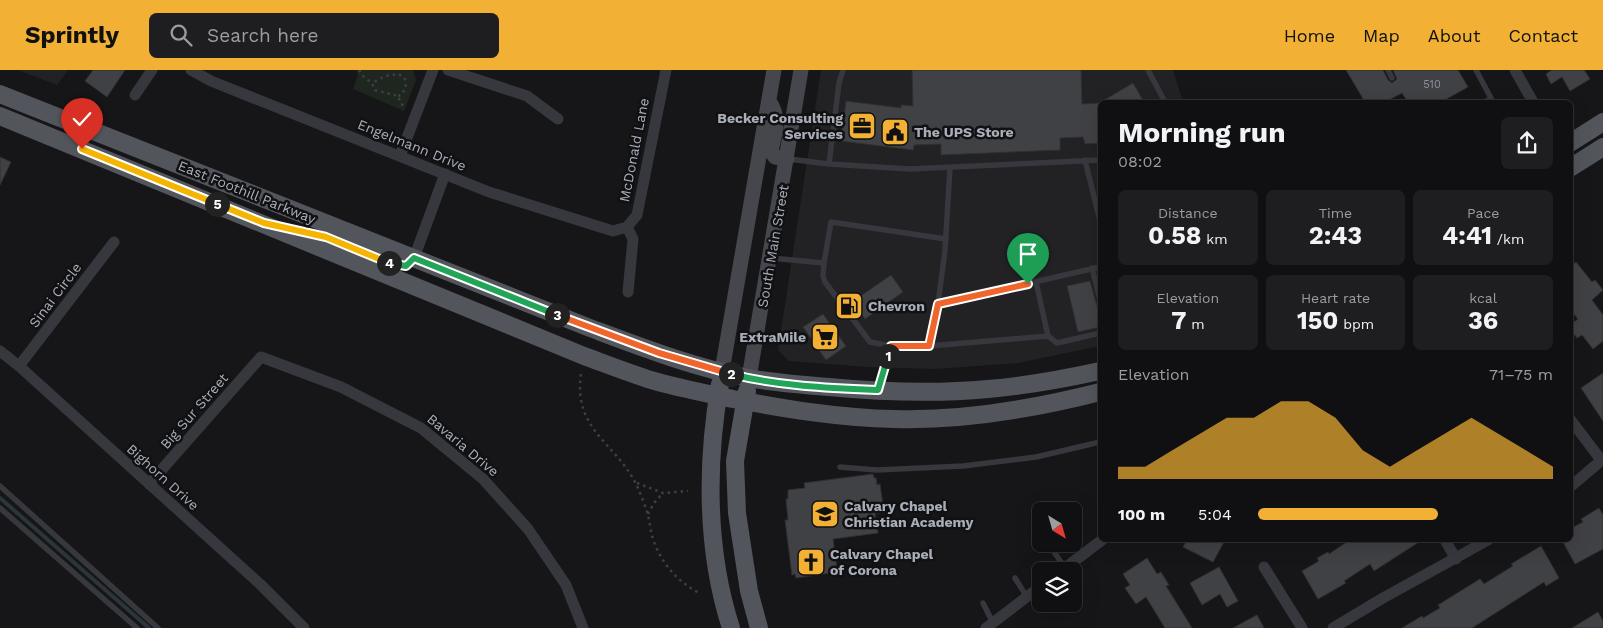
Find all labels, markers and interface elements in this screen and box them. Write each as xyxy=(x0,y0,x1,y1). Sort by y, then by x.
search box xyxy=(149,13,499,58)
text: Sprintly xyxy=(25,21,119,49)
icon: search xyxy=(167,21,195,49)
text: Search here xyxy=(207,24,318,47)
text: Home xyxy=(1284,25,1335,46)
text: Map xyxy=(1363,25,1400,46)
text: About xyxy=(1428,25,1480,46)
text: Contact xyxy=(1508,25,1578,46)
house number: 510 xyxy=(1423,78,1441,91)
street label: McDonald Lane xyxy=(616,97,652,203)
pin xyxy=(61,98,103,149)
icon: check xyxy=(68,105,96,133)
place label: Becker Consulting Services xyxy=(717,110,844,142)
office icon: Becker Consulting Services xyxy=(847,111,877,141)
street label: Engelmann Drive xyxy=(355,116,469,174)
text: Morning run xyxy=(1118,116,1286,149)
public building icon: The UPS Store xyxy=(880,117,910,147)
button: share xyxy=(1501,117,1553,169)
place label: The UPS Store xyxy=(914,124,1014,140)
text: 08:02 xyxy=(1118,152,1162,171)
street label: East Foothill Parkway xyxy=(176,157,319,227)
street label: South Main Street xyxy=(754,183,792,309)
pin: 5 xyxy=(204,192,230,216)
text: 5 xyxy=(213,196,222,212)
text: Distance xyxy=(1158,205,1218,221)
text: Time xyxy=(1319,205,1352,221)
text: Pace xyxy=(1467,205,1499,221)
text: 0.58 xyxy=(1148,221,1201,250)
text: 2:43 xyxy=(1309,221,1362,250)
text: 4:41 xyxy=(1442,221,1492,250)
text: km xyxy=(1201,231,1228,247)
text: /km xyxy=(1492,231,1524,247)
pin xyxy=(1007,233,1049,284)
icon: arrive xyxy=(1014,240,1042,268)
pin: 4 xyxy=(376,250,402,276)
text: 4 xyxy=(385,255,394,271)
street label: Sinai Circle xyxy=(26,260,84,330)
text: Elevation xyxy=(1157,290,1219,306)
text: Heart rate xyxy=(1301,290,1370,306)
text: kcal xyxy=(1469,290,1497,306)
fuel station icon: Chevron xyxy=(834,291,864,321)
place label: Chevron xyxy=(868,298,925,314)
pin: 3 xyxy=(544,302,570,328)
text: 7 xyxy=(1171,306,1186,335)
text: 150 xyxy=(1297,306,1338,335)
text: 36 xyxy=(1468,306,1498,335)
text: 3 xyxy=(553,307,562,323)
text: m xyxy=(1186,316,1204,332)
text: bpm xyxy=(1338,316,1374,332)
supermarket icon: ExtraMile xyxy=(810,322,840,352)
place label: ExtraMile xyxy=(739,329,806,345)
pin: 1 xyxy=(876,344,900,368)
text: 1 xyxy=(885,348,892,364)
pin: 2 xyxy=(718,362,744,386)
text: Elevation xyxy=(1118,365,1189,384)
text: 71–75 m xyxy=(1489,365,1553,384)
text: 2 xyxy=(727,366,736,382)
street label: Big Sur Street xyxy=(157,370,231,452)
street label: Bavaria Drive xyxy=(424,410,502,480)
street label: Bighorn Drive xyxy=(124,440,202,514)
place label: Calvary Chapel Christian Academy xyxy=(844,498,973,530)
school or university icon: Calvary Chapel Christian Academy xyxy=(810,499,840,529)
north arrow xyxy=(1032,502,1082,552)
map controls xyxy=(1032,502,1082,612)
text: 100 m xyxy=(1118,505,1165,524)
text: 5:04 xyxy=(1198,505,1232,524)
place label: Calvary Chapel of Corona xyxy=(830,546,934,578)
church icon: Calvary Chapel of Corona xyxy=(796,547,826,577)
button: layers xyxy=(1032,562,1082,612)

